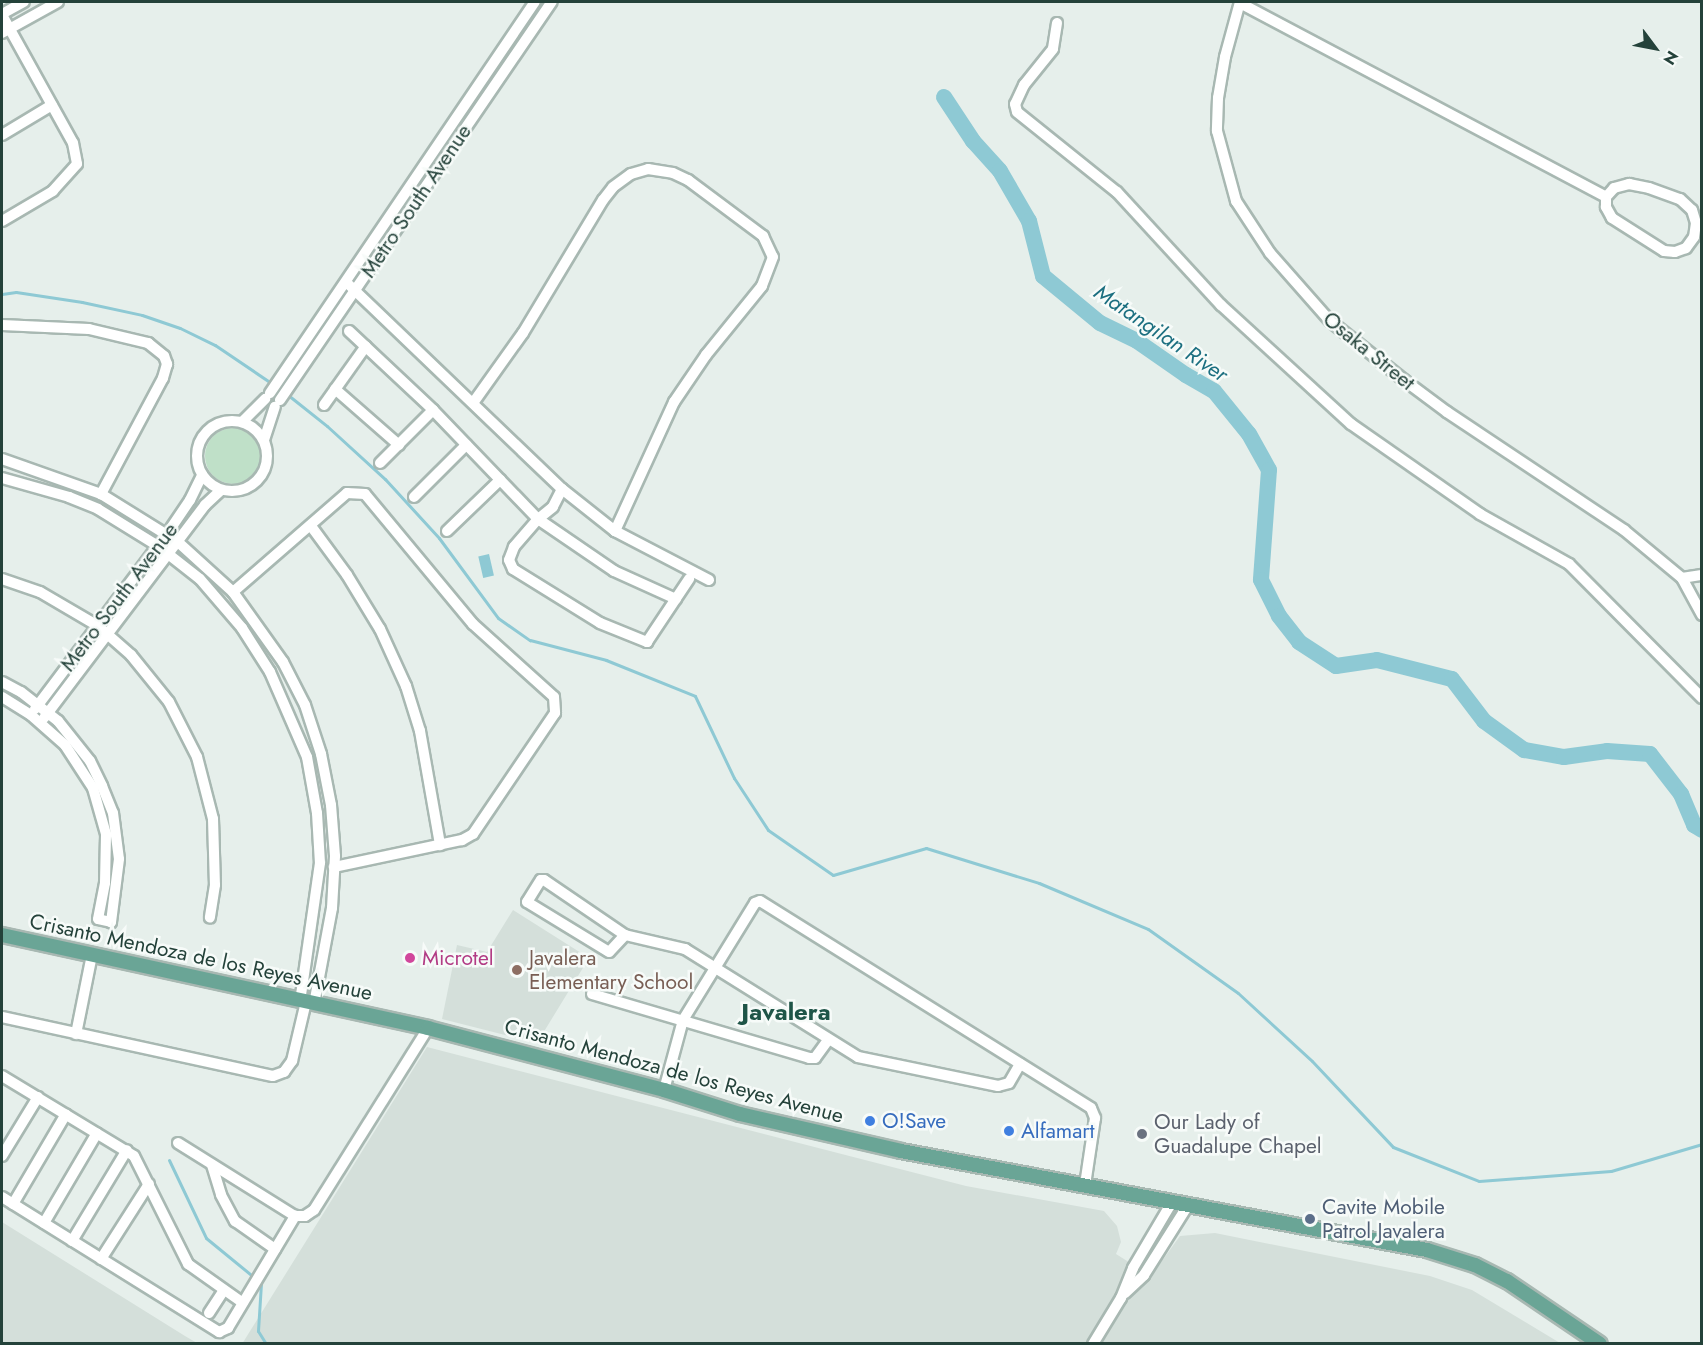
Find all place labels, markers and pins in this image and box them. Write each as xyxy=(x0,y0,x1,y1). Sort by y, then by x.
place label: Microtel xyxy=(422,945,494,971)
place label: Javalera Elementary School xyxy=(529,945,693,995)
marker: Microtel xyxy=(403,951,417,965)
marker: Javalera Elementary School xyxy=(510,963,524,977)
place label: O!Save xyxy=(882,1108,946,1134)
place label: Our Lady of Guadalupe Chapel xyxy=(1154,1109,1322,1159)
marker: O!Save xyxy=(863,1114,877,1128)
place label: Alfamart xyxy=(1021,1118,1095,1144)
marker: Alfamart xyxy=(1002,1124,1016,1138)
marker: Our Lady of Guadalupe Chapel xyxy=(1135,1127,1149,1141)
place label: Cavite Mobile Patrol Javalera xyxy=(1322,1194,1445,1244)
marker: Cavite Mobile Patrol Javalera xyxy=(1303,1212,1317,1226)

